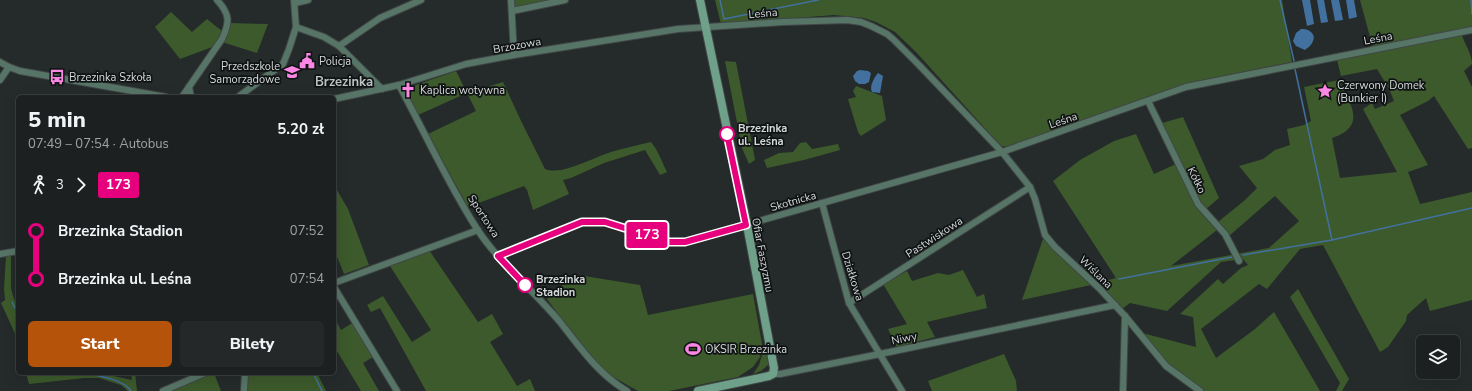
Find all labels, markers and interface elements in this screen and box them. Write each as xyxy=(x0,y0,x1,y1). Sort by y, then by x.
street label: Leśna xyxy=(748,5,778,22)
street label: Leśna xyxy=(1362,28,1394,49)
street label: Brzozowa xyxy=(492,34,542,57)
public building icon: Policja xyxy=(298,52,316,70)
place label: Policja xyxy=(319,54,351,69)
place label: Przedszkole Samorządowe xyxy=(210,59,280,87)
school or university icon: Przedszkole Samorządowe xyxy=(283,63,301,81)
bus stop icon: Brzezinka Szkoła xyxy=(48,68,66,86)
place label: Brzezinka Szkoła xyxy=(69,70,152,85)
district label: Brzezinka xyxy=(315,73,373,91)
place label: Czerwony Domek (Bunkier I) xyxy=(1337,78,1425,106)
church icon: Kaplica wotywna xyxy=(399,81,417,99)
place icon: Czerwony Domek (Bunkier I) xyxy=(1316,82,1334,100)
place label: Kaplica wotywna xyxy=(420,83,505,98)
text: 5 min xyxy=(28,105,86,135)
street label: Leśna xyxy=(1047,109,1080,132)
text: 5.20 zł xyxy=(277,119,324,139)
place label: Brzezinka ul. Leśna xyxy=(738,121,787,149)
marker: Brzezinka ul. Leśna xyxy=(719,126,735,142)
text: 07:49 – 07:54 · Autobus xyxy=(28,135,169,153)
street label: Kółko xyxy=(1184,165,1209,196)
icon: walk xyxy=(28,174,50,196)
icon: forward xyxy=(70,174,92,196)
text: 173 xyxy=(106,175,131,194)
text: 3 xyxy=(56,176,64,194)
street label: Skotnicka xyxy=(768,188,818,215)
street label: Sportowa xyxy=(464,192,503,241)
street label: Pastwiskowa xyxy=(903,213,966,261)
street label: Ofiar Faszyzmu xyxy=(748,217,777,294)
text: Brzezinka Stadion xyxy=(58,221,183,241)
text: 07:52 xyxy=(290,222,324,240)
line badge: 173 xyxy=(624,222,670,248)
text: 173 xyxy=(634,225,660,244)
street label: Działkowa xyxy=(838,249,867,303)
street label: Wiślana xyxy=(1076,253,1116,292)
text: Brzezinka ul. Leśna xyxy=(58,269,191,289)
text: 07:54 xyxy=(290,270,324,288)
place label: Brzezinka Stadion xyxy=(536,272,585,300)
marker: Brzezinka Stadion xyxy=(517,277,533,293)
button: Start xyxy=(28,321,172,367)
button: Bilety xyxy=(180,321,324,367)
street label: Niwy xyxy=(890,328,919,349)
map controls xyxy=(1416,335,1460,379)
button: layers xyxy=(1416,335,1460,379)
sports icon: OKSIR Brzezinka xyxy=(684,340,702,358)
place label: OKSIR Brzezinka xyxy=(705,342,787,357)

